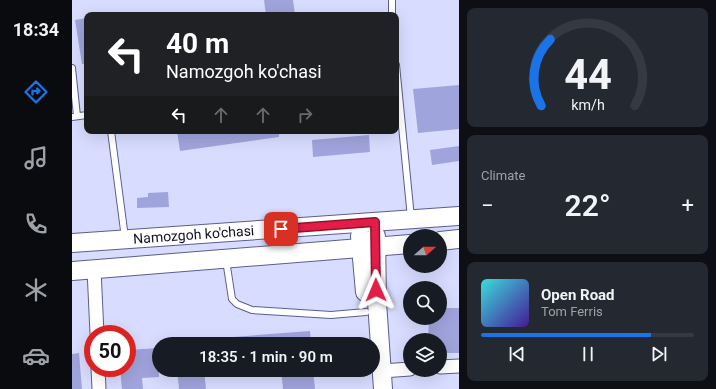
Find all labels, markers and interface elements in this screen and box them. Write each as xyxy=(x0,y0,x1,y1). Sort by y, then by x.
text: 18:34 xyxy=(13,19,59,40)
text: 40 m xyxy=(166,27,229,60)
icon: left xyxy=(100,28,152,80)
text: 44 xyxy=(564,49,611,98)
text: Namozgoh ko'chasi xyxy=(166,61,322,82)
icon: directions xyxy=(22,78,50,106)
text: km/h xyxy=(571,96,604,112)
icon: left xyxy=(168,104,190,126)
icon: ahead xyxy=(210,104,232,126)
icon: ahead xyxy=(252,104,274,126)
icon: right xyxy=(294,104,316,126)
icon: music xyxy=(22,144,50,172)
text: Climate xyxy=(481,168,525,183)
text: 22° xyxy=(565,188,610,223)
text: − xyxy=(481,193,494,218)
text: + xyxy=(682,193,694,218)
icon: phone xyxy=(22,210,50,238)
pin xyxy=(264,212,298,246)
icon: arrive xyxy=(270,218,292,240)
street label: Namozgoh ko'chasi xyxy=(133,222,255,247)
north arrow xyxy=(403,229,447,273)
map controls xyxy=(403,229,447,377)
position arrow xyxy=(355,269,397,311)
icon: climate xyxy=(22,276,50,304)
button: search xyxy=(403,281,447,325)
text: Open Road xyxy=(541,286,615,304)
text: Tom Ferris xyxy=(541,304,603,319)
speed limit sign: 50 xyxy=(84,325,136,377)
button: layers xyxy=(403,333,447,377)
icon: car xyxy=(22,342,50,370)
icon: previous xyxy=(506,343,528,365)
icon: pause xyxy=(577,343,599,365)
icon: next xyxy=(648,343,670,365)
text: 18:35 · 1 min · 90 m xyxy=(199,348,333,366)

